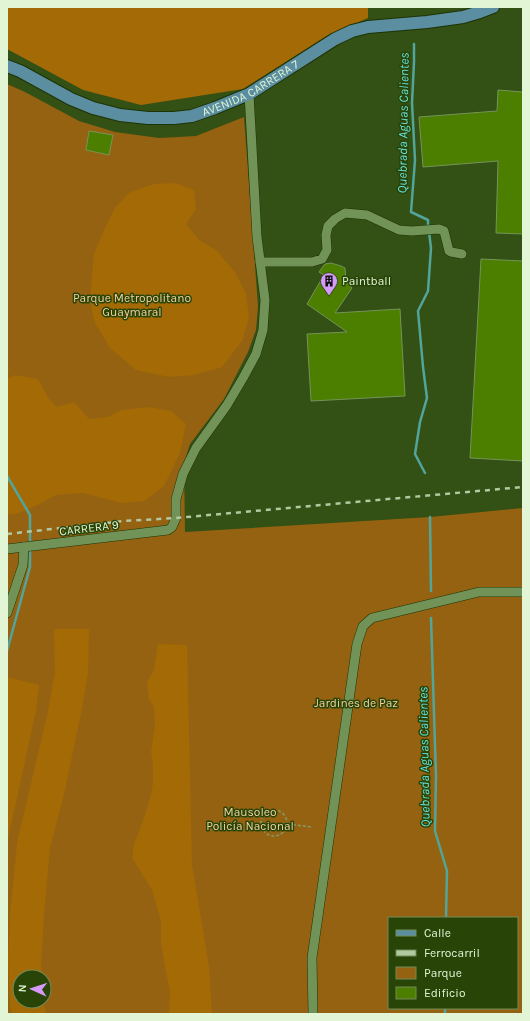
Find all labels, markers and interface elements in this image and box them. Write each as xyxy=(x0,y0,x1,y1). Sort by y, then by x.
water label: Quebrada Aguas Calientes xyxy=(394,52,412,194)
street label: AVENIDA CARRERA 7 xyxy=(200,57,302,119)
building icon: Paintball xyxy=(319,271,339,296)
place label: Paintball xyxy=(342,274,391,288)
park label: Parque Metropolitano Guaymaral xyxy=(73,291,191,319)
street label: CARRERA 9 xyxy=(58,517,120,539)
water label: Quebrada Aguas Calientes xyxy=(415,686,433,828)
park label: Jardines de Paz xyxy=(314,696,398,710)
park label: Mausoleo Policía Nacional xyxy=(206,805,294,833)
legend xyxy=(388,917,518,1009)
text: Calle xyxy=(424,926,451,940)
text: Ferrocarril xyxy=(424,946,480,960)
text: Parque xyxy=(424,966,462,980)
north arrow xyxy=(12,969,52,1009)
text: N xyxy=(16,984,29,993)
text: Edificio xyxy=(424,986,465,1000)

